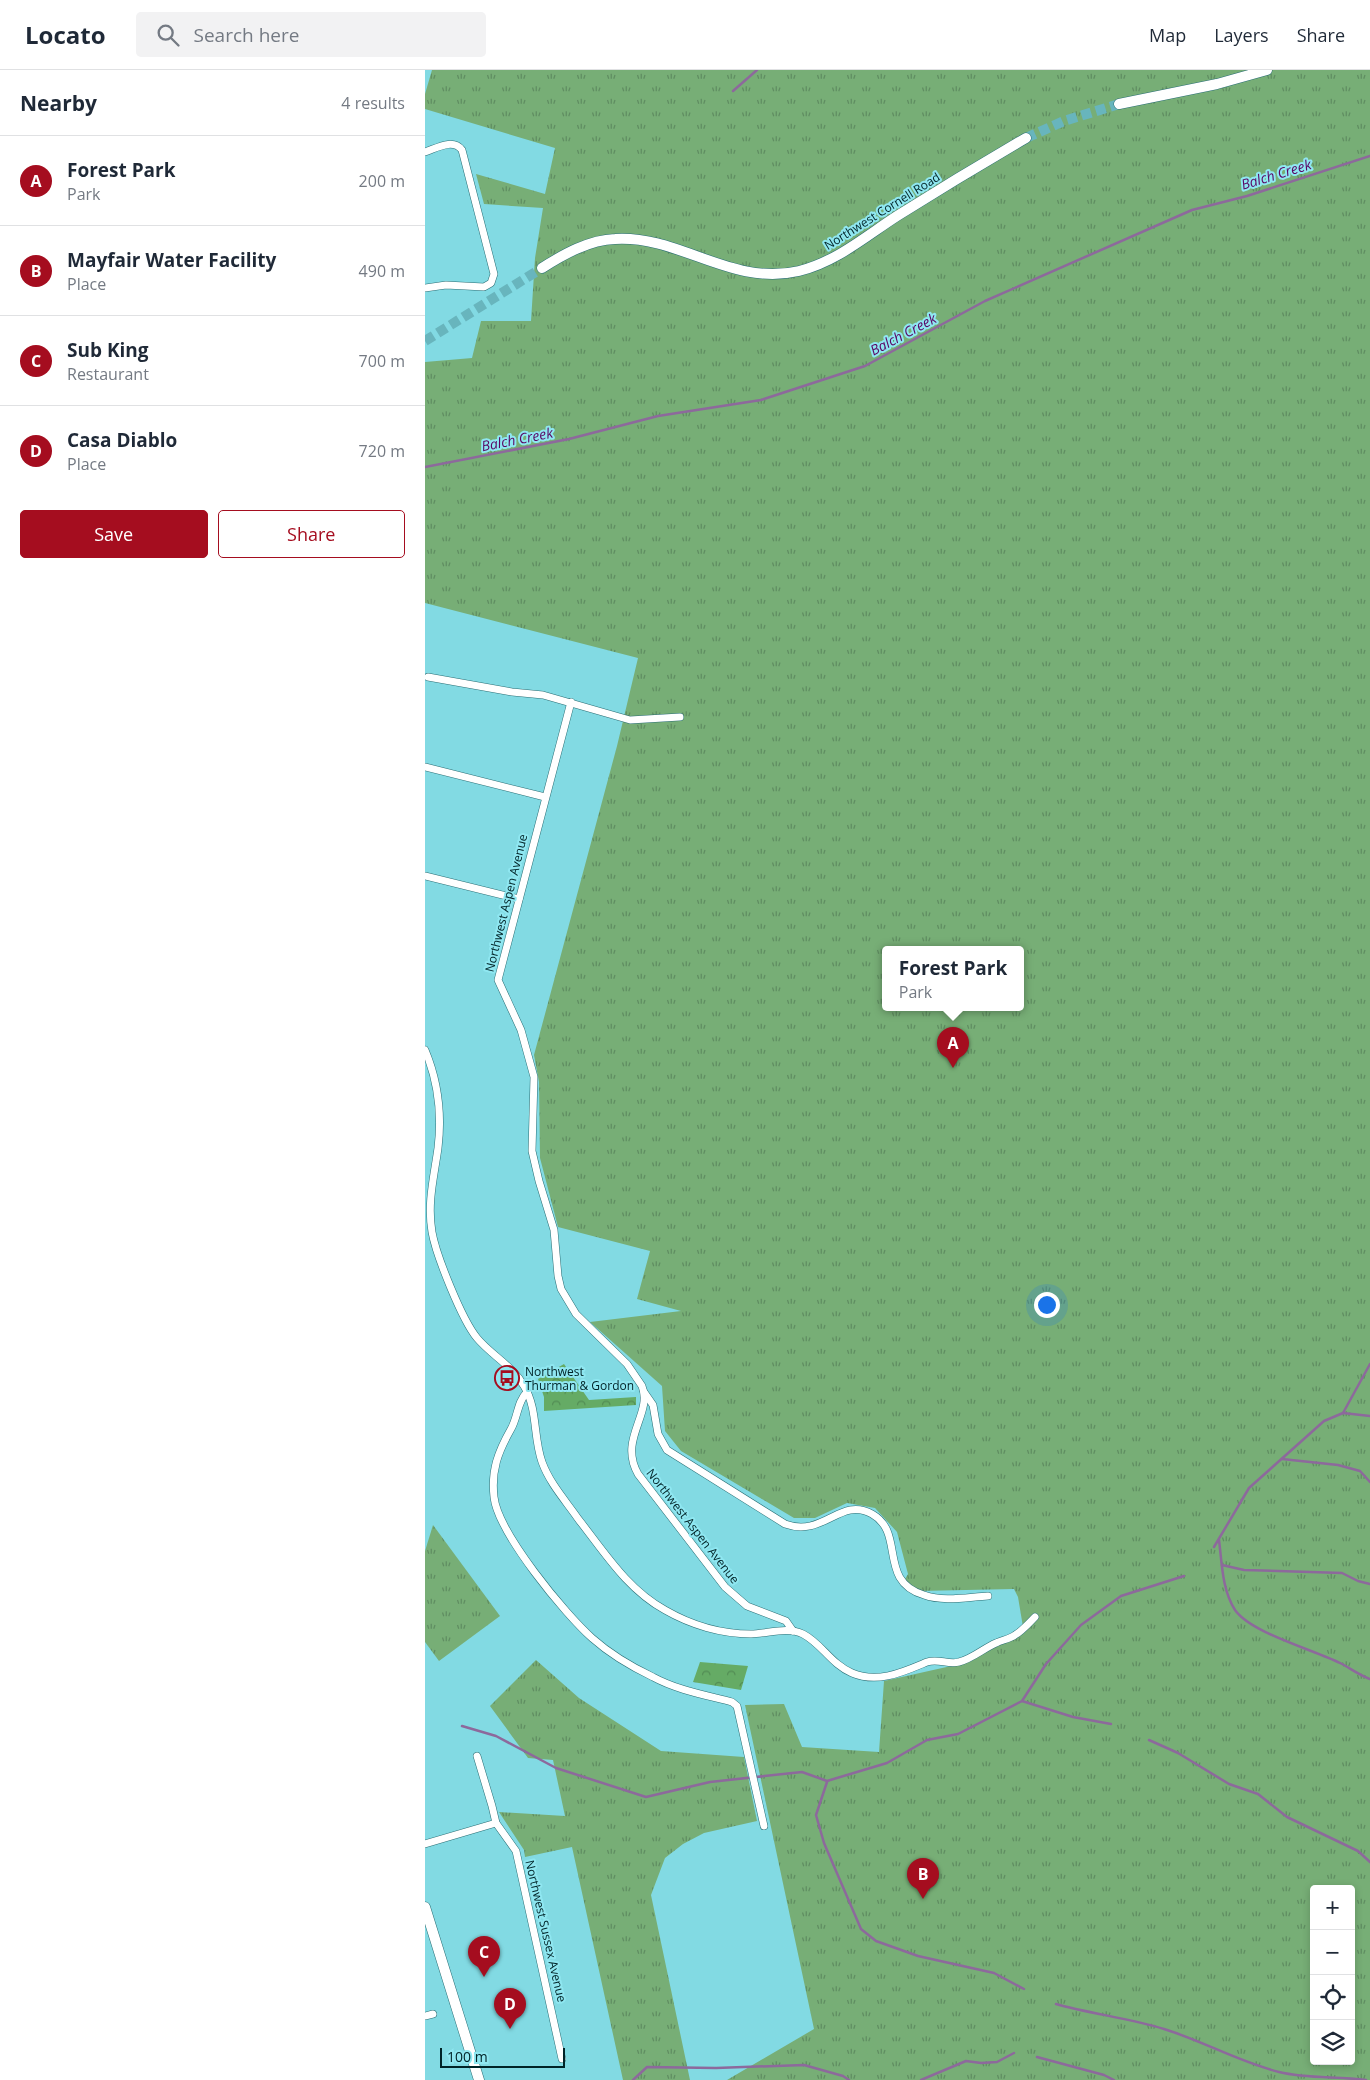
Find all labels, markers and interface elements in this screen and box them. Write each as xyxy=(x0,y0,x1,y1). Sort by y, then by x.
search box xyxy=(136,12,486,57)
text: Locato xyxy=(25,18,106,51)
icon: search xyxy=(154,21,182,49)
text: Search here xyxy=(194,22,299,48)
text: Map xyxy=(1149,23,1186,47)
text: Layers xyxy=(1214,23,1269,47)
text: Share xyxy=(1297,23,1345,47)
text: Nearby xyxy=(20,89,97,117)
text: 4 results xyxy=(341,92,405,114)
water label: Balch Creek xyxy=(1239,154,1315,194)
text: Forest Park xyxy=(67,157,176,183)
street label: Northwest Cornell Road xyxy=(821,168,943,254)
text: A xyxy=(30,170,42,192)
text: 200 m xyxy=(359,170,405,192)
text: Park xyxy=(67,183,100,205)
text: Mayfair Water Facility xyxy=(67,247,276,273)
text: B xyxy=(31,260,41,282)
text: 490 m xyxy=(359,260,405,282)
text: Place xyxy=(67,273,106,295)
water label: Balch Creek xyxy=(867,308,940,359)
text: Sub King xyxy=(67,337,149,363)
text: C xyxy=(31,350,41,372)
text: 700 m xyxy=(359,350,405,372)
text: Restaurant xyxy=(67,363,149,385)
water label: Balch Creek xyxy=(480,423,556,455)
text: Casa Diablo xyxy=(67,427,177,453)
text: D xyxy=(30,440,42,462)
text: 720 m xyxy=(359,440,405,462)
text: Place xyxy=(67,453,106,475)
button: Save xyxy=(20,510,208,558)
button: Share xyxy=(218,510,405,558)
street label: Northwest Aspen Avenue xyxy=(481,832,531,974)
popup xyxy=(882,946,1024,1011)
text: Forest Park xyxy=(899,955,1007,981)
text: Park xyxy=(899,981,932,1003)
pin: A xyxy=(937,1027,969,1068)
your location xyxy=(1034,1292,1060,1318)
place label: Northwest Thurman & Gordon xyxy=(525,1363,634,1394)
bus stop icon: Northwest Thurman & Gordon xyxy=(494,1365,520,1391)
street label: Northwest Aspen Avenue xyxy=(643,1465,743,1587)
street label: Northwest Sussex Avenue xyxy=(521,1858,571,2004)
pin: B xyxy=(907,1858,939,1899)
map controls xyxy=(1310,1885,1355,2065)
button: + xyxy=(1310,1885,1355,1930)
button: − xyxy=(1310,1930,1355,1975)
pin: C xyxy=(468,1936,500,1977)
button: locate xyxy=(1310,1975,1355,2020)
pin: D xyxy=(494,1988,526,2029)
button: layers xyxy=(1310,2020,1355,2065)
scale bar xyxy=(440,2045,565,2068)
text: 100 m xyxy=(447,2047,488,2066)

